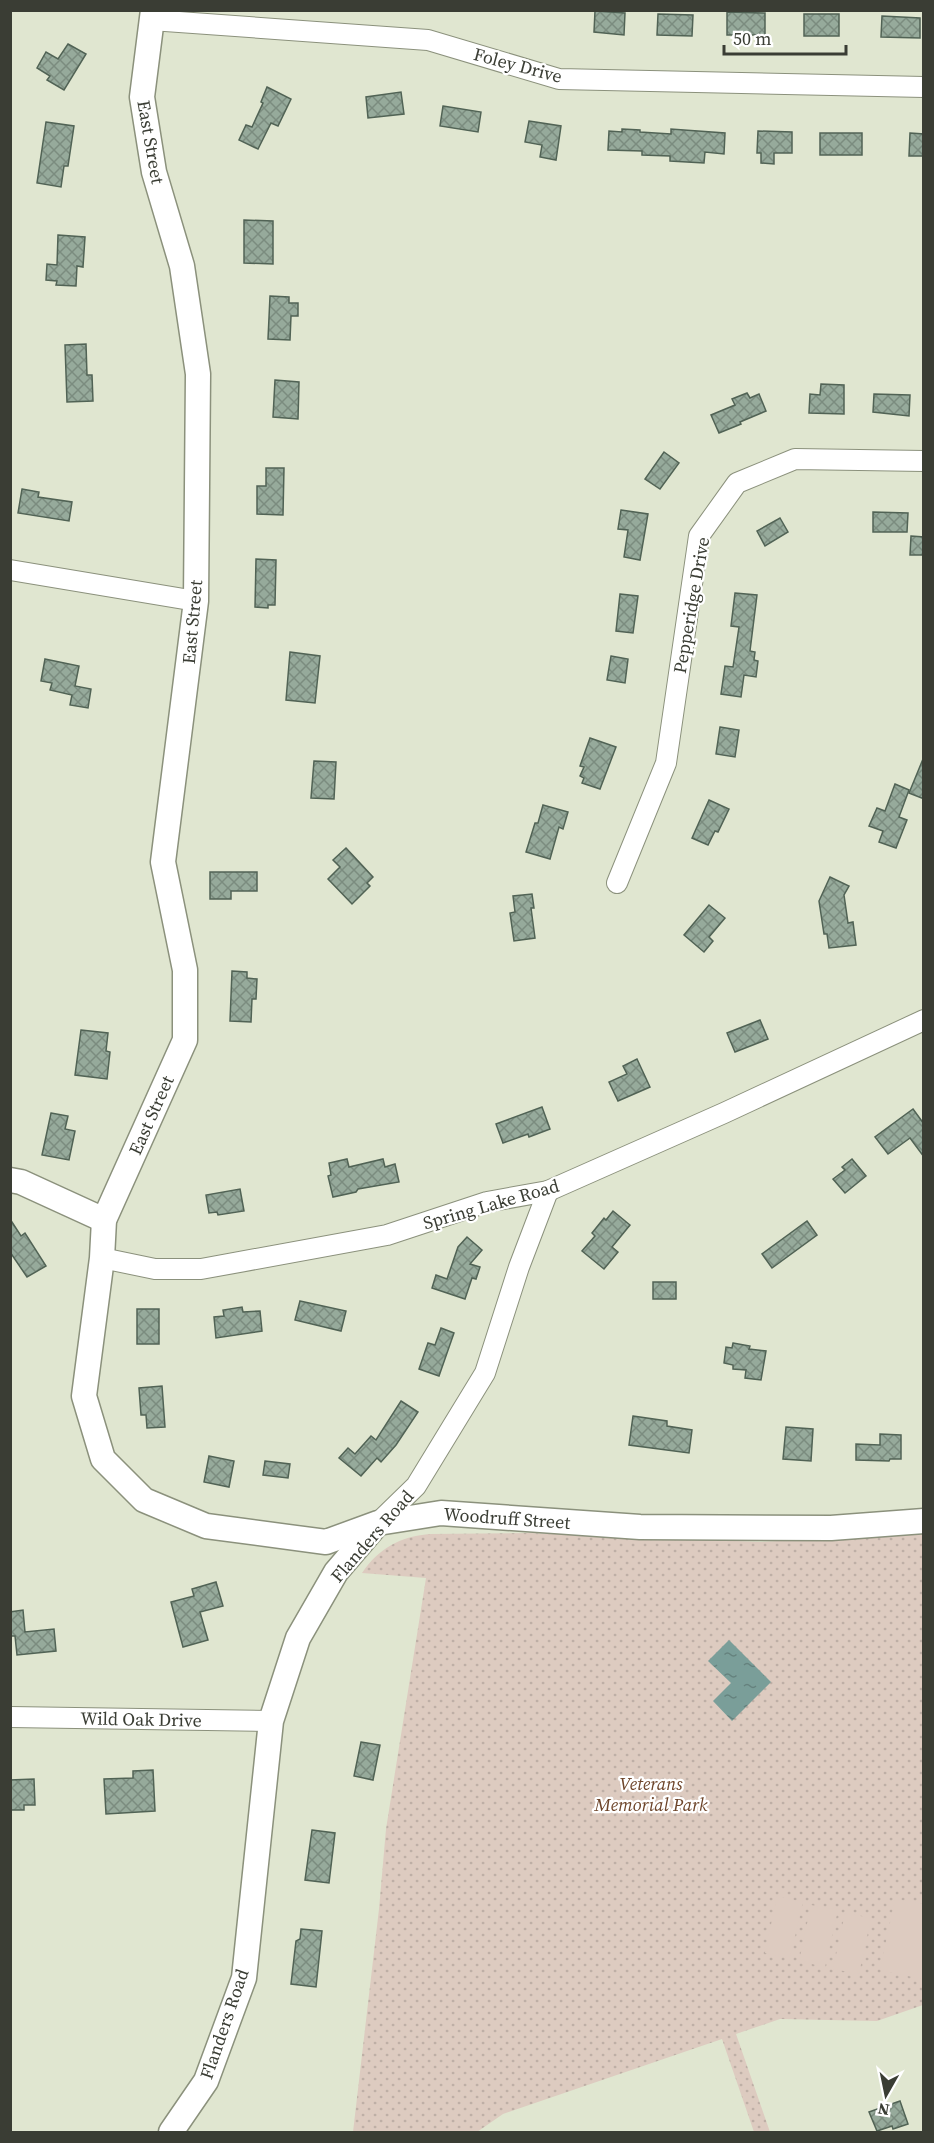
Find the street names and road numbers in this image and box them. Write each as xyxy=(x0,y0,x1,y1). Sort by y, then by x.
street label: Foley Drive xyxy=(471,41,565,89)
street label: East Street xyxy=(131,98,171,186)
street label: Pepperidge Drive xyxy=(667,535,715,675)
street label: East Street xyxy=(176,579,208,665)
street label: East Street xyxy=(122,1071,180,1159)
street label: Spring Lake Road xyxy=(420,1173,562,1235)
street label: Flanders Road xyxy=(325,1484,419,1588)
street label: Woodruff Street xyxy=(443,1501,571,1535)
street label: Wild Oak Drive xyxy=(80,1705,202,1733)
street label: Flanders Road xyxy=(193,1965,255,2083)

